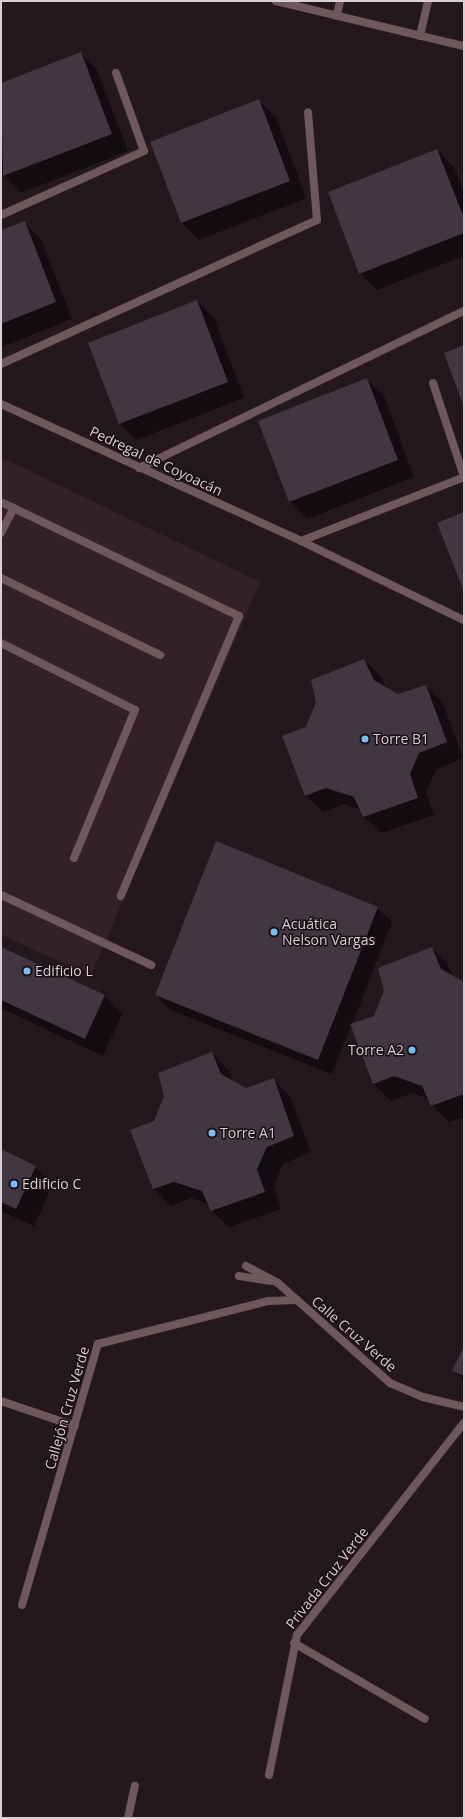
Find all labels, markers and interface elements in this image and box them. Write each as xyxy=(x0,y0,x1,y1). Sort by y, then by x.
street label: Pedregal de Coyoacán xyxy=(87,423,225,499)
place label: Torre B1 xyxy=(373,731,429,747)
marker: Torre B1 xyxy=(360,734,370,744)
place label: Acuática Nelson Vargas xyxy=(282,916,375,948)
marker: Acuática Nelson Vargas xyxy=(269,927,279,937)
place label: Edificio L xyxy=(35,963,93,979)
marker: Edificio L xyxy=(22,966,32,976)
place label: Torre A2 xyxy=(348,1042,404,1058)
marker: Torre A2 xyxy=(407,1045,417,1055)
place label: Torre A1 xyxy=(220,1125,276,1141)
marker: Torre A1 xyxy=(207,1128,217,1138)
place label: Edificio C xyxy=(22,1176,81,1192)
marker: Edificio C xyxy=(9,1179,19,1189)
street label: Calle Cruz Verde xyxy=(308,1293,400,1375)
street label: Callejón Cruz Verde xyxy=(41,1344,93,1472)
street label: Privada Cruz Verde xyxy=(282,1524,372,1632)

